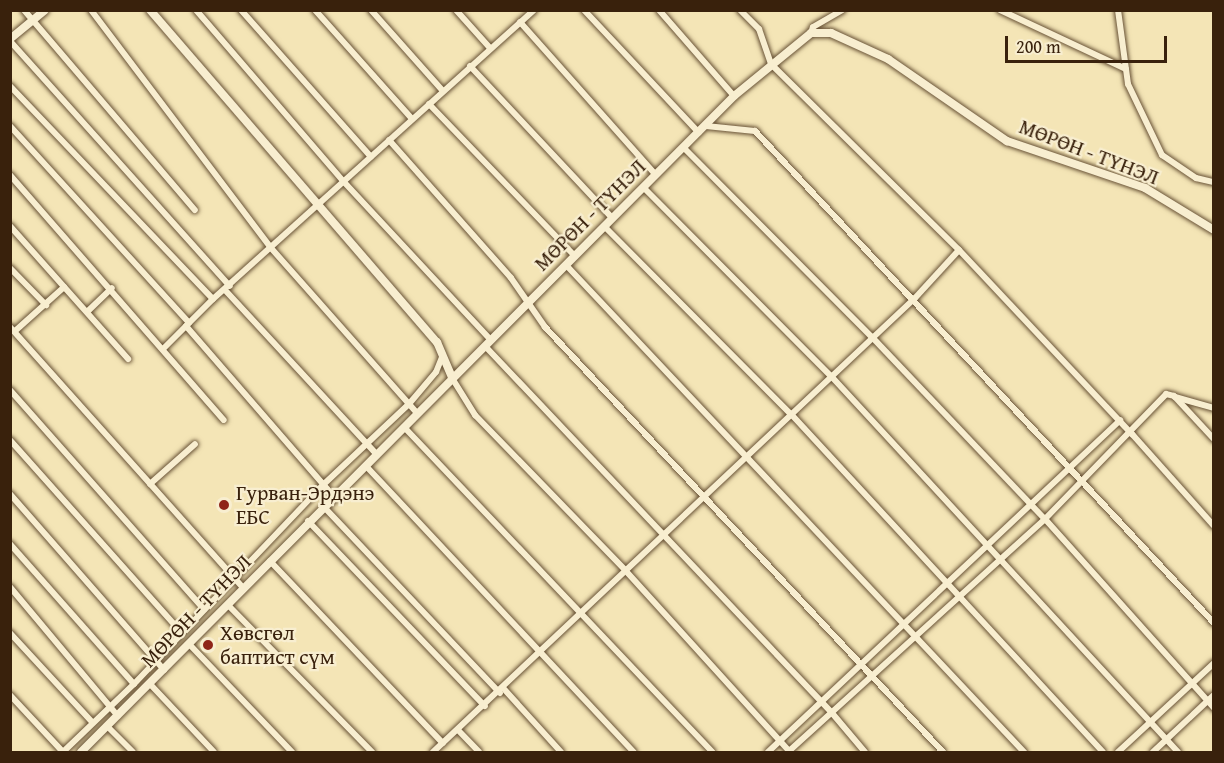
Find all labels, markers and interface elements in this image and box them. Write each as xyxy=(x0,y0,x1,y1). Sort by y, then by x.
scale bar xyxy=(1008,24,1170,62)
text: 200 m xyxy=(1016,33,1061,60)
street label: МӨРӨН - ТҮНЭЛ xyxy=(1016,114,1162,190)
street label: МӨРӨН - ТҮНЭЛ xyxy=(529,154,651,276)
place label: Гурван-Эрдэнэ ЕБС xyxy=(236,480,374,530)
marker: Гурван-Эрдэнэ ЕБС xyxy=(217,498,231,512)
street label: МӨРӨН - ТҮНЭЛ xyxy=(136,549,256,673)
place label: Хөвсгөл баптист сүм xyxy=(220,620,335,670)
marker: Хөвсгөл баптист сүм xyxy=(201,638,215,652)

